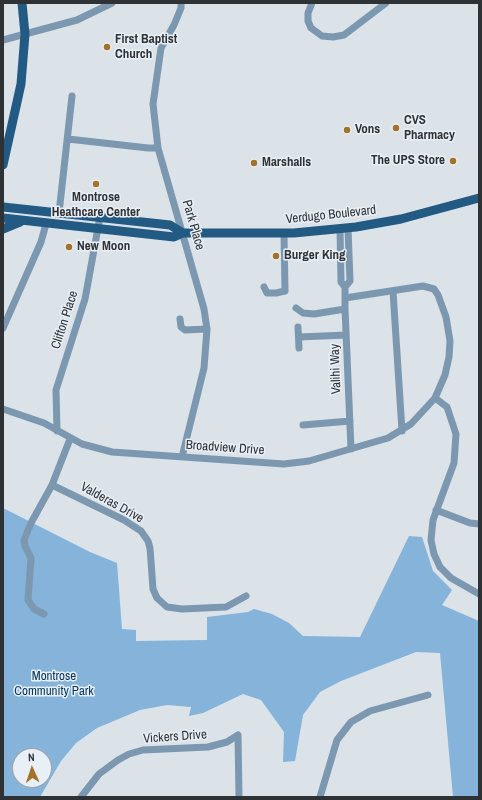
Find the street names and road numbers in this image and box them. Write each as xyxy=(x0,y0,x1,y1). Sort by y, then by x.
street label: Park Place xyxy=(178,198,208,252)
street label: Verdugo Boulevard xyxy=(285,203,377,227)
street label: Clifton Place xyxy=(48,289,82,351)
street label: Valihi Way xyxy=(327,344,345,394)
street label: Broadview Drive xyxy=(185,437,265,459)
street label: Valderas Drive xyxy=(78,479,146,527)
street label: Vickers Drive xyxy=(143,727,207,747)

